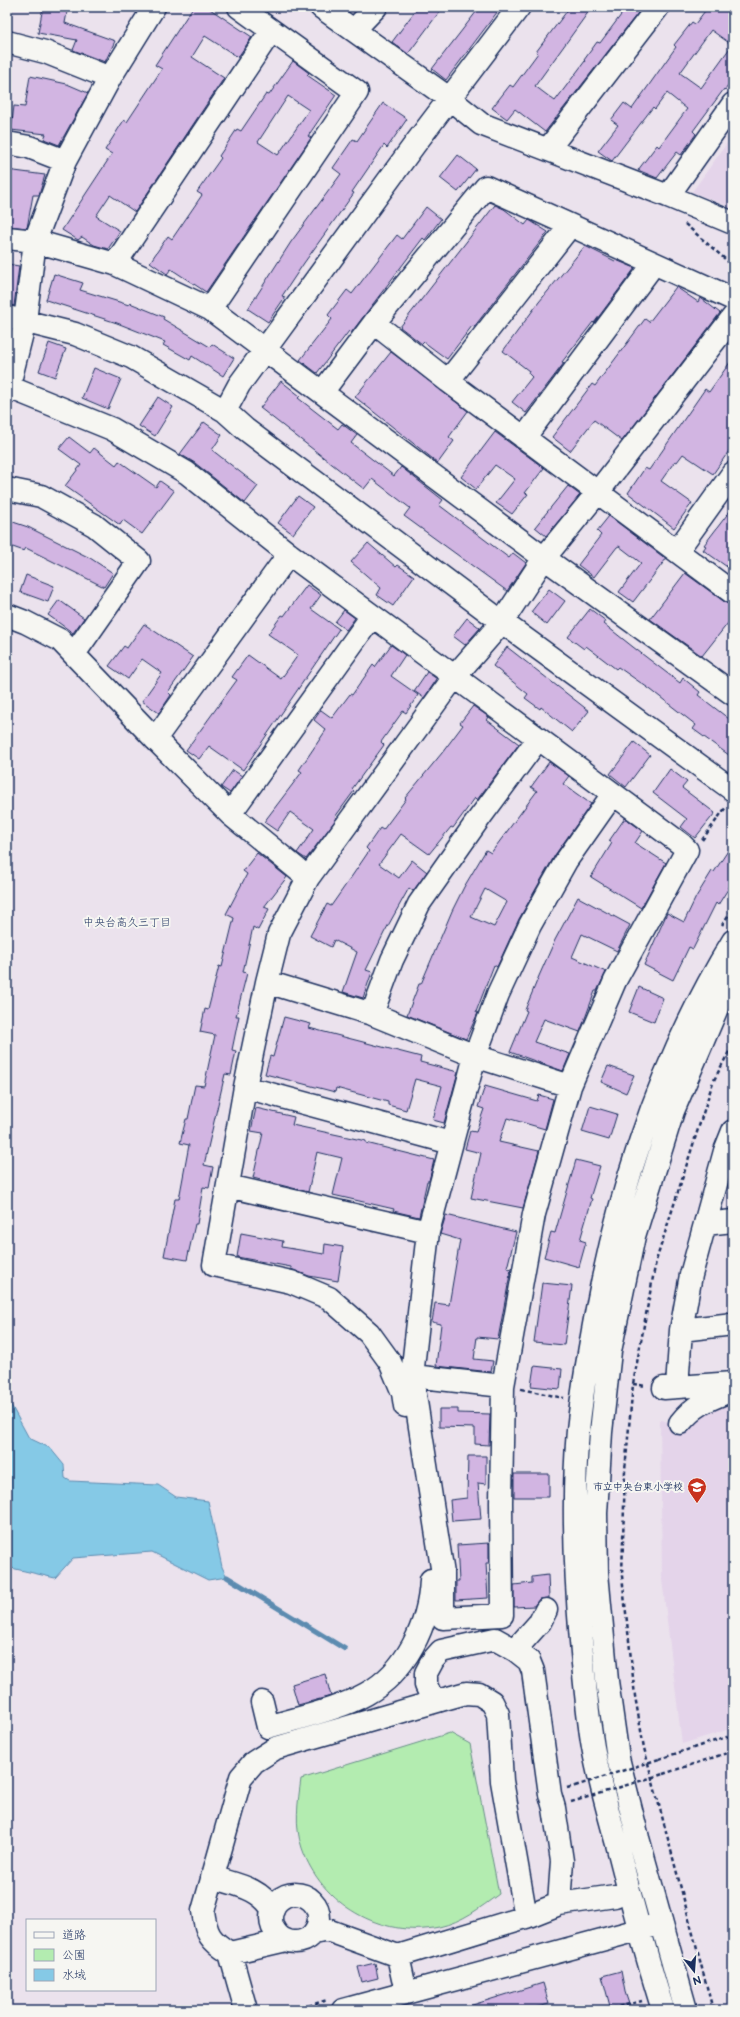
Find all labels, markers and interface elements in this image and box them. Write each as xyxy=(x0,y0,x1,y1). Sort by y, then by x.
district label: 中央台高久三丁目 xyxy=(83,916,171,929)
school or university icon: 市立中央台東小学校 xyxy=(686,1476,708,1504)
place label: 市立中央台東小学校 xyxy=(593,1481,683,1493)
legend xyxy=(26,1919,156,1991)
text: 道路 xyxy=(62,1928,86,1943)
text: 公園 xyxy=(62,1948,86,1963)
north arrow xyxy=(674,1951,714,1991)
text: 水域 xyxy=(62,1968,86,1983)
text: N xyxy=(691,1973,703,1988)

